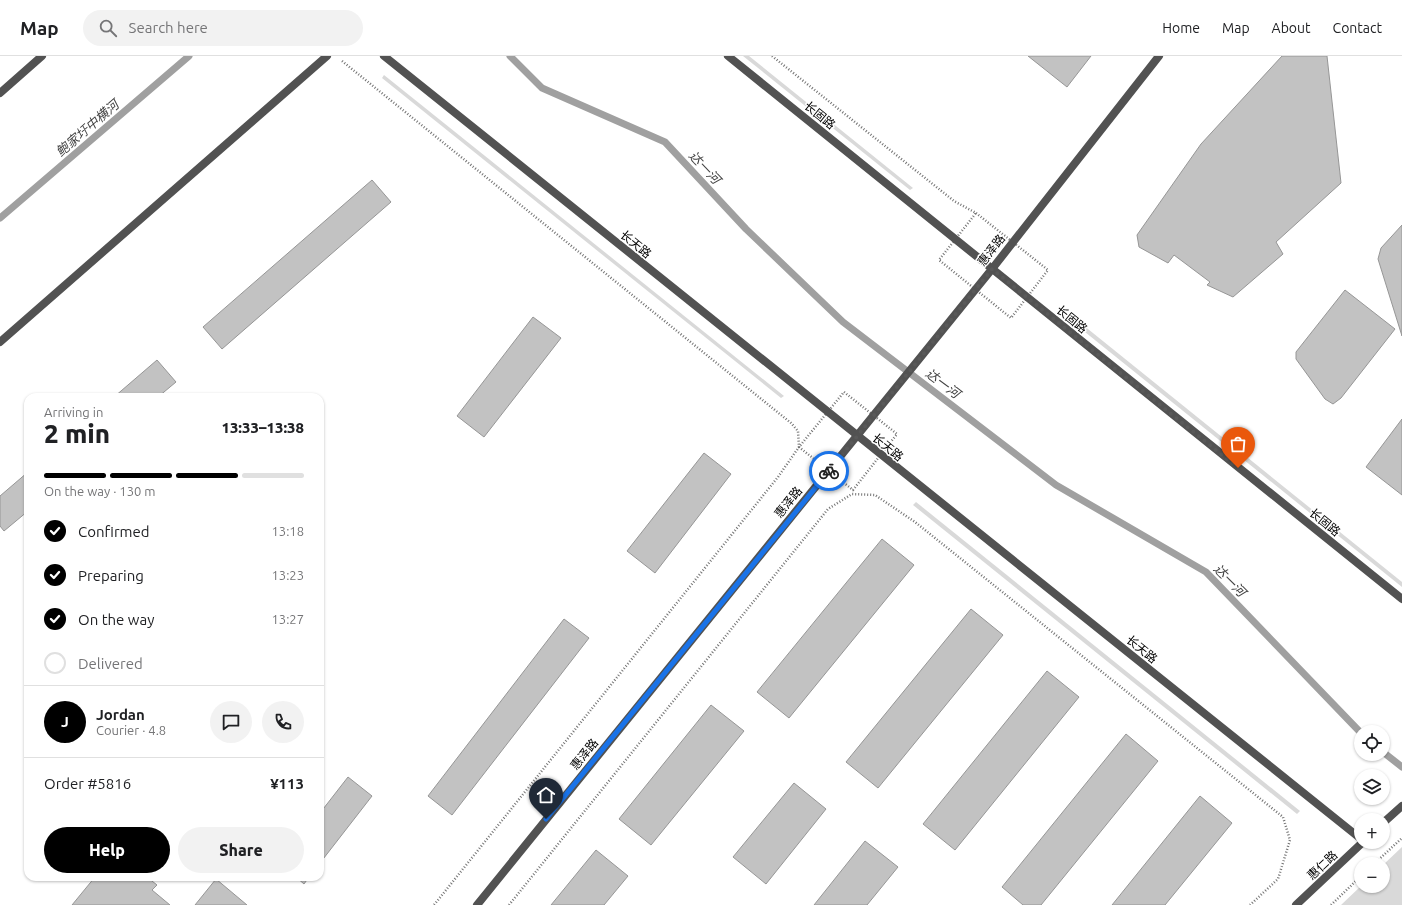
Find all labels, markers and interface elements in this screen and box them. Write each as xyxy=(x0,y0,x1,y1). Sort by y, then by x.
search box xyxy=(83,10,363,46)
text: Map xyxy=(20,17,59,39)
icon: search xyxy=(97,17,119,39)
text: Search here xyxy=(129,19,208,36)
text: Home xyxy=(1162,20,1200,36)
text: Map xyxy=(1222,20,1250,36)
text: About xyxy=(1272,20,1311,36)
text: Contact xyxy=(1333,20,1382,36)
water label: 鲍家圩中横河 xyxy=(53,95,123,159)
street label: 长固路 xyxy=(802,99,838,131)
water label: 达一河 xyxy=(687,148,725,188)
street label: 长天路 xyxy=(618,228,654,260)
street label: 惠泽路 xyxy=(975,232,1007,268)
street label: 长固路 xyxy=(1054,303,1090,335)
water label: 达一河 xyxy=(923,366,965,402)
text: Arriving in xyxy=(44,405,103,419)
text: 2 min xyxy=(44,419,110,448)
text: 13:33–13:38 xyxy=(221,419,304,436)
pin xyxy=(1221,427,1255,468)
street label: 长天路 xyxy=(870,431,906,463)
icon: bag xyxy=(1227,433,1249,455)
courier xyxy=(809,451,849,491)
icon: bike xyxy=(818,460,840,482)
text: On the way · 130 m xyxy=(44,484,156,498)
street label: 惠泽路 xyxy=(772,484,804,520)
street label: 长固路 xyxy=(1307,506,1343,538)
icon: check xyxy=(44,520,66,542)
text: Confirmed xyxy=(78,523,150,540)
text: 13:18 xyxy=(271,524,304,538)
water label: 达一河 xyxy=(1211,561,1251,601)
icon: check xyxy=(44,564,66,586)
text: Preparing xyxy=(78,567,144,584)
text: 13:23 xyxy=(271,568,304,582)
icon: check xyxy=(44,608,66,630)
text: On the way xyxy=(78,611,154,628)
text: 13:27 xyxy=(271,612,304,626)
street label: 长天路 xyxy=(1124,633,1160,665)
text: Delivered xyxy=(78,655,143,672)
button: chat xyxy=(210,701,252,743)
button: phone xyxy=(262,701,304,743)
text: Jordan xyxy=(96,706,145,723)
text: J xyxy=(61,713,69,730)
text: Courier · 4.8 xyxy=(96,723,166,737)
map controls xyxy=(1354,725,1390,893)
button: locate xyxy=(1354,725,1390,761)
street label: 惠泽路 xyxy=(568,736,600,772)
button: layers xyxy=(1354,769,1390,805)
text: Order #5816 xyxy=(44,775,131,792)
text: ¥113 xyxy=(270,775,304,792)
pin xyxy=(529,778,563,819)
icon: home xyxy=(535,784,557,806)
button: + xyxy=(1354,813,1390,849)
button: Help xyxy=(44,827,170,873)
button: Share xyxy=(178,827,304,873)
street label: 惠仁路 xyxy=(1304,848,1340,882)
button: − xyxy=(1354,857,1390,893)

